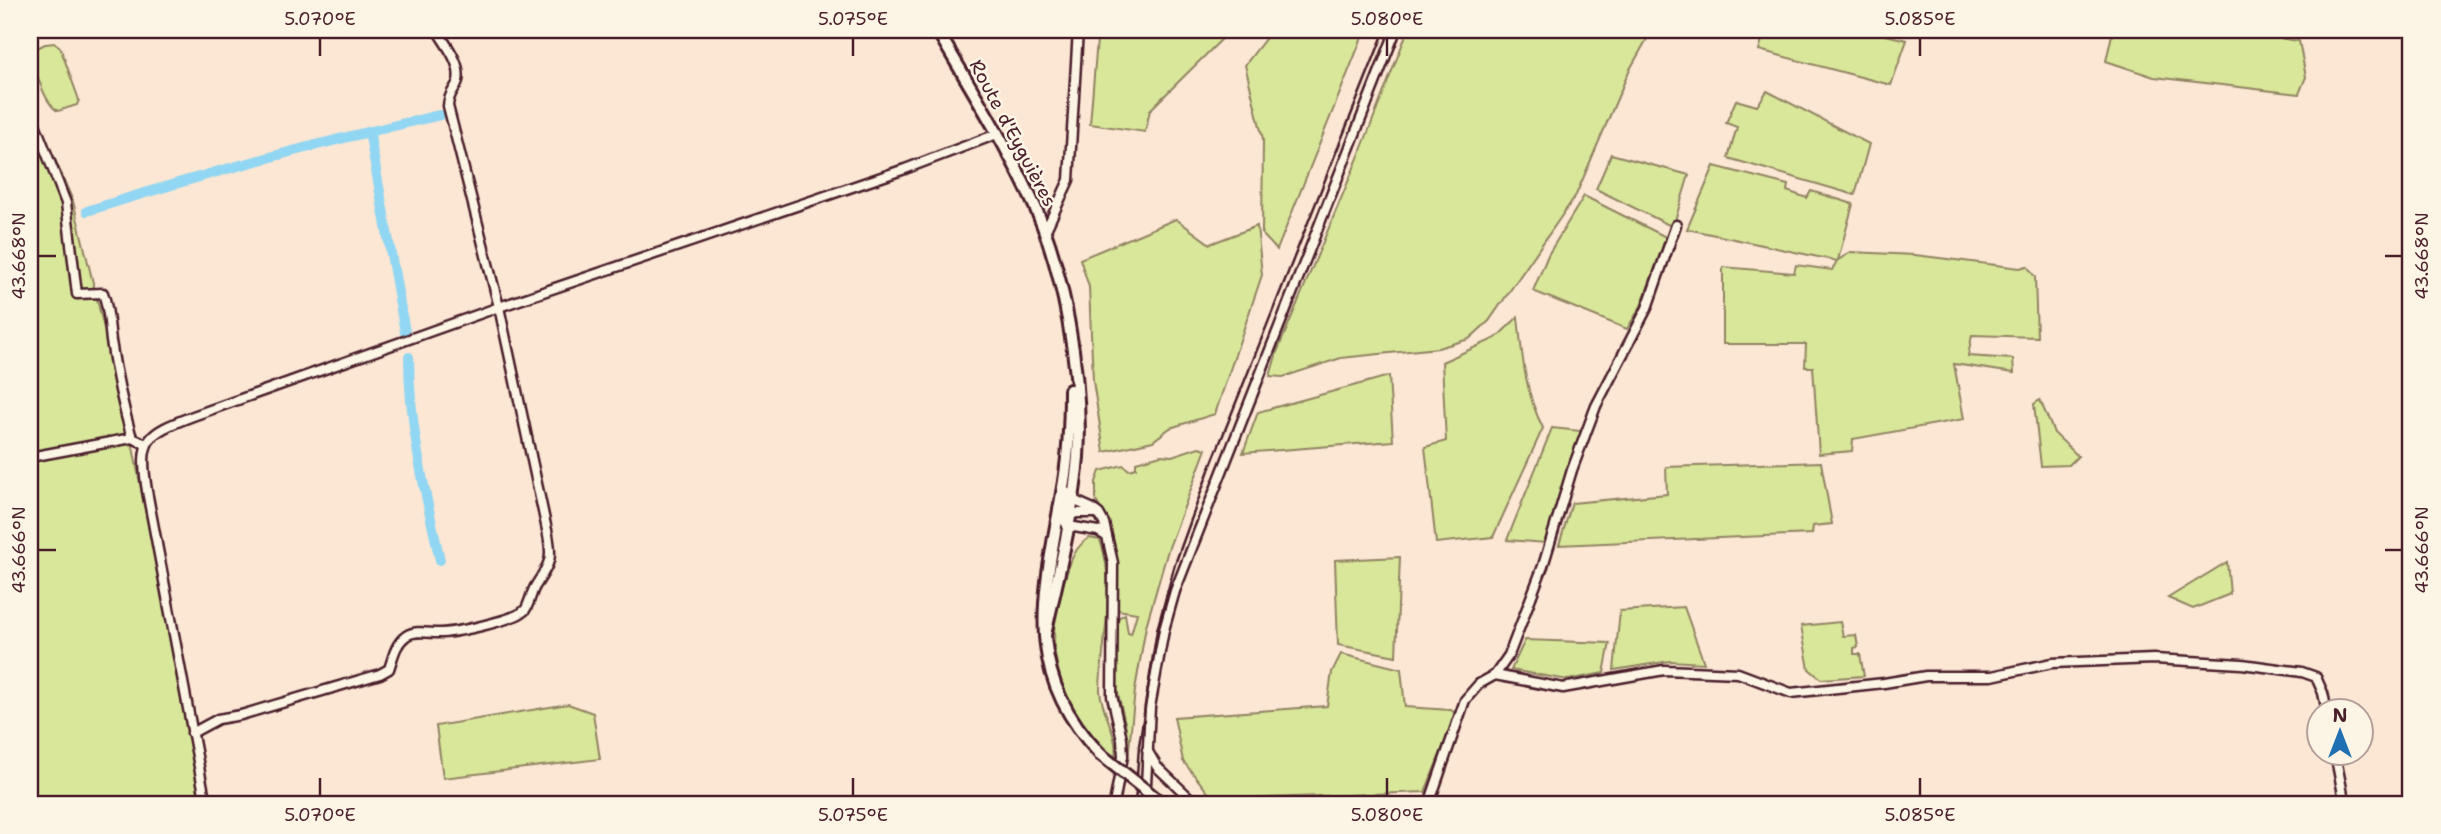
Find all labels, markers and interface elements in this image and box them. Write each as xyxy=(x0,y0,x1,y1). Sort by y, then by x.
text: 5.070°E xyxy=(284,7,356,31)
text: 5.075°E xyxy=(818,7,888,31)
text: 5.080°E xyxy=(1351,7,1423,31)
text: 5.085°E xyxy=(1885,7,1955,31)
street label: Route d'Eyguières xyxy=(964,55,1062,211)
text: 43.668°N xyxy=(7,212,31,300)
text: 43.668°N xyxy=(2410,212,2434,300)
text: 43.666°N xyxy=(7,506,31,594)
text: 43.666°N xyxy=(2410,506,2434,594)
north arrow xyxy=(2304,698,2374,768)
text: N xyxy=(2332,703,2348,728)
text: 5.070°E xyxy=(284,803,356,827)
text: 5.075°E xyxy=(818,803,888,827)
text: 5.080°E xyxy=(1351,803,1423,827)
text: 5.085°E xyxy=(1885,803,1955,827)

